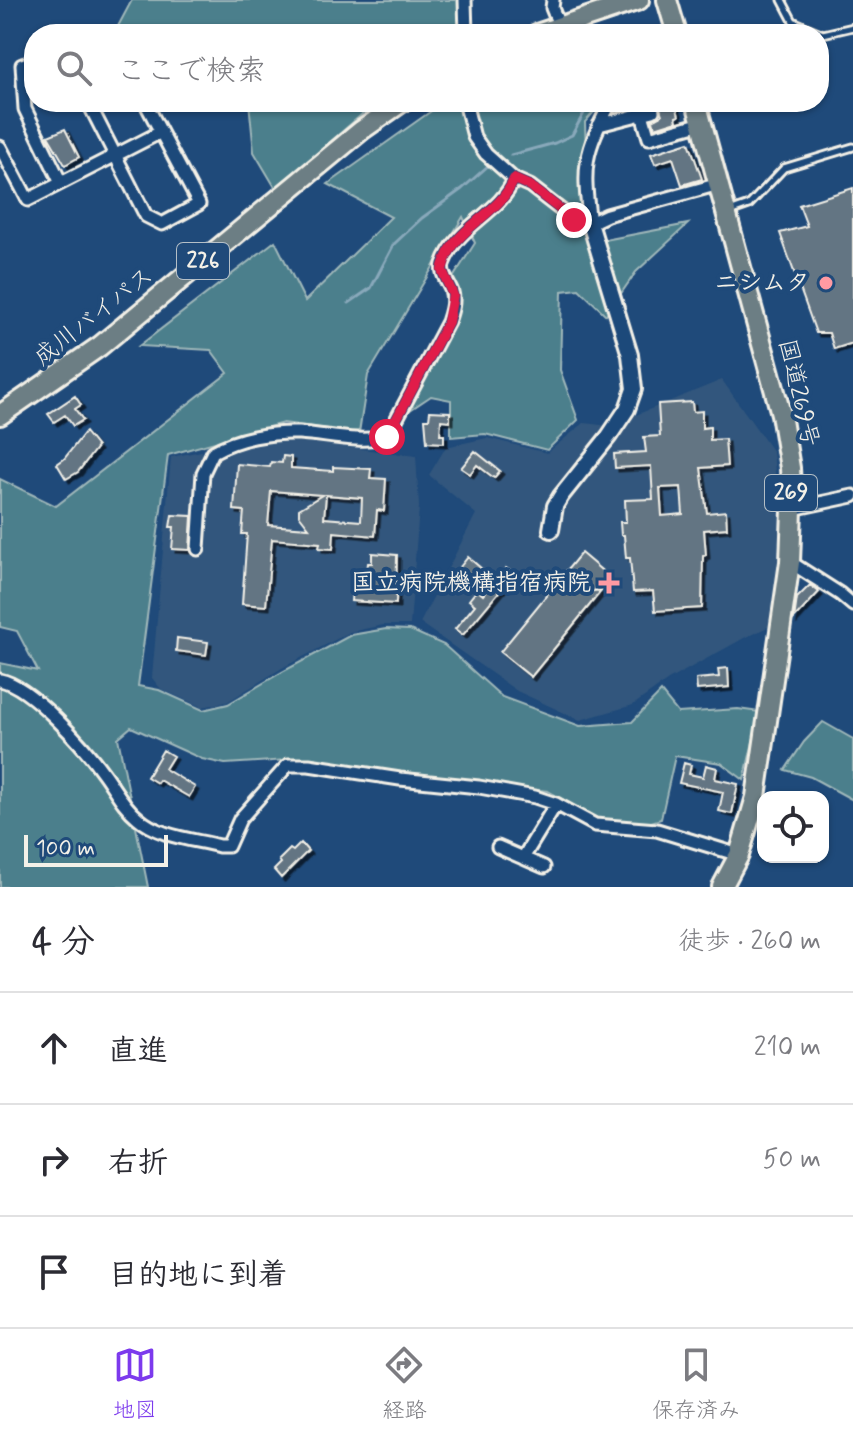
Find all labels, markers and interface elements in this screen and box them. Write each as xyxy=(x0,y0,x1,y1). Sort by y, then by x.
search box xyxy=(24,24,829,112)
icon: search xyxy=(52,46,96,90)
text: ここで検索 xyxy=(116,52,266,91)
route end xyxy=(556,202,592,238)
road number: 226 xyxy=(177,243,229,279)
street label: 成川バイパス xyxy=(28,261,160,373)
place label: ニシムタ xyxy=(714,268,810,299)
marker: ニシムタ xyxy=(817,274,835,292)
street label: 国道269号 xyxy=(771,336,825,450)
route start xyxy=(369,419,405,455)
road number: 269 xyxy=(765,475,817,511)
place label: 国立病院機構指宿病院 xyxy=(351,568,591,599)
marker: 国立病院機構指宿病院 xyxy=(598,572,620,594)
map controls xyxy=(757,791,829,863)
button: locate xyxy=(757,791,829,863)
scale bar xyxy=(24,831,168,867)
text: 100 m xyxy=(36,835,95,863)
text: 4 分 xyxy=(32,920,95,965)
text: 徒歩 · 260 m xyxy=(679,925,821,959)
icon: ahead xyxy=(32,1026,76,1070)
text: 210 m xyxy=(754,1031,821,1065)
text: 直進 xyxy=(108,1032,168,1071)
icon: right xyxy=(32,1138,76,1182)
text: 50 m xyxy=(763,1143,821,1177)
text: 右折 xyxy=(108,1144,168,1183)
icon: arrive xyxy=(32,1250,76,1294)
text: 目的地に到着 xyxy=(108,1256,288,1295)
tab: 地図 xyxy=(113,1343,157,1425)
tab: 経路 xyxy=(382,1343,426,1425)
tab: 保存済み xyxy=(652,1343,740,1425)

